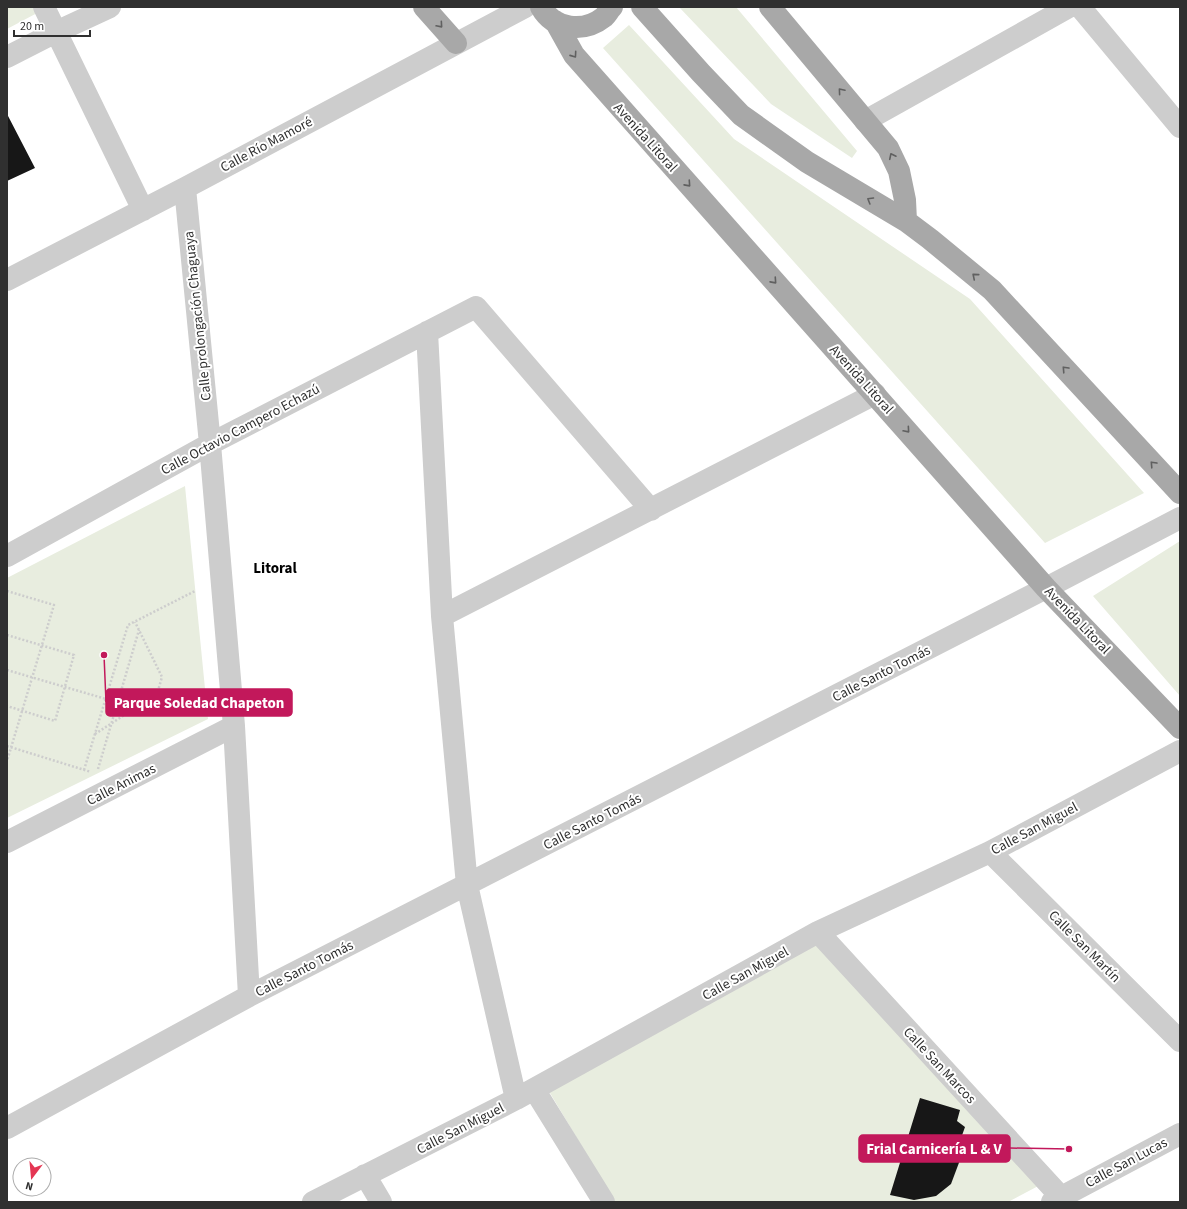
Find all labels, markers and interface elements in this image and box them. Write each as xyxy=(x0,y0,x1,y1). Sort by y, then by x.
scale bar xyxy=(14,12,90,38)
text: 20 m xyxy=(20,18,44,35)
one-way arrow xyxy=(435,20,443,28)
one-way arrow xyxy=(569,50,576,57)
one-way arrow xyxy=(838,89,845,96)
street label: Avenida Litoral xyxy=(609,99,682,177)
street label: Calle Río Mamoré xyxy=(217,112,316,178)
one-way arrow xyxy=(889,153,897,161)
one-way arrow xyxy=(683,179,691,187)
one-way arrow xyxy=(867,197,874,204)
street label: Calle prolongación Chaguaya xyxy=(179,230,217,402)
one-way arrow xyxy=(972,273,979,280)
one-way arrow xyxy=(770,276,777,284)
street label: Avenida Litoral xyxy=(825,341,898,419)
one-way arrow xyxy=(1062,366,1070,374)
street label: Calle Octavio Campero Echazú xyxy=(157,379,324,480)
one-way arrow xyxy=(903,426,910,433)
one-way arrow xyxy=(1151,461,1158,469)
district label: Litoral xyxy=(253,558,297,579)
street label: Avenida Litoral xyxy=(1040,582,1115,659)
street label: Calle Santo Tomás xyxy=(829,640,934,707)
callout: Parque Soledad Chapeton xyxy=(106,689,292,716)
text: Parque Soledad Chapeton xyxy=(114,693,284,714)
street label: Calle Animas xyxy=(83,759,160,811)
street label: Calle Santo Tomás xyxy=(540,788,645,855)
street label: Calle San Miguel xyxy=(988,797,1082,860)
street label: Calle San Martín xyxy=(1044,906,1125,987)
street label: Calle Santo Tomás xyxy=(252,935,357,1002)
street label: Calle San Miguel xyxy=(699,942,793,1006)
street label: Calle San Marcos xyxy=(898,1023,980,1109)
street label: Calle San Miguel xyxy=(413,1098,508,1160)
street label: Calle San Lucas xyxy=(1082,1133,1171,1193)
callout: Frial Carnicería L & V xyxy=(859,1135,1010,1162)
text: Frial Carnicería L & V xyxy=(866,1139,1003,1160)
north arrow xyxy=(12,1157,52,1197)
text: N xyxy=(24,1178,35,1194)

